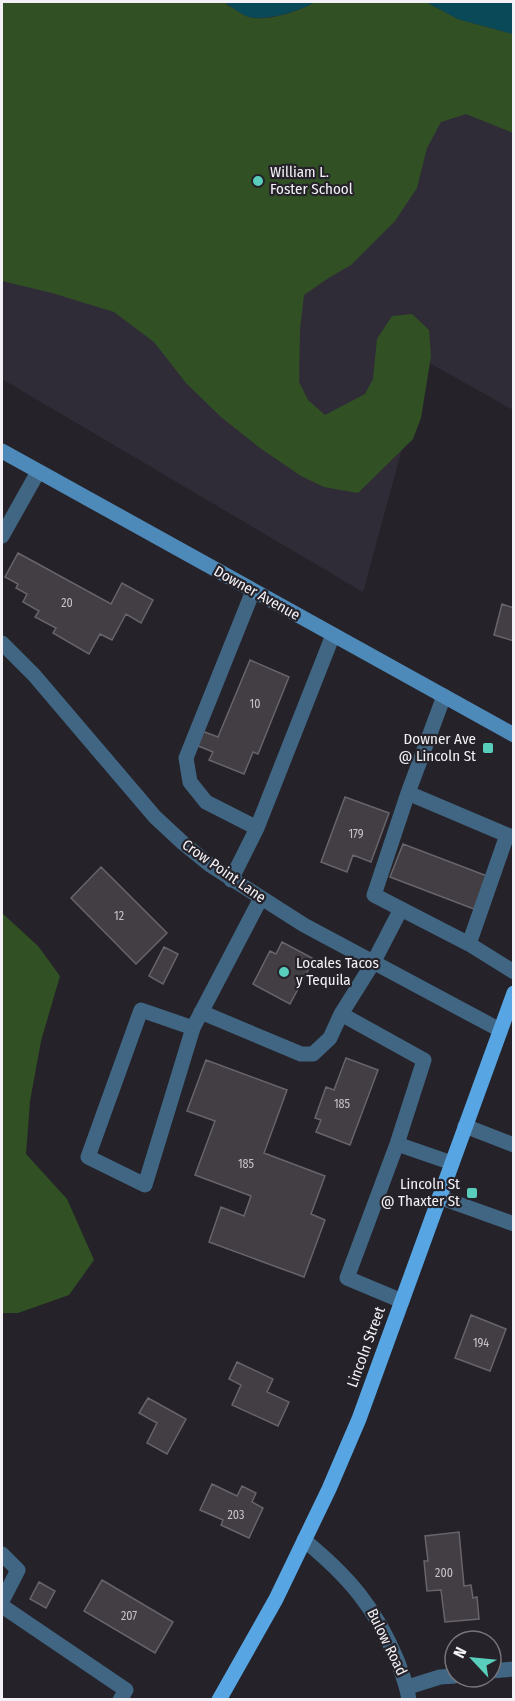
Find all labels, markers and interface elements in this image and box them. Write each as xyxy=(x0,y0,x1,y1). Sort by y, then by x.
place label: William L. Foster School xyxy=(270,163,353,198)
marker: William L. Foster School xyxy=(251,174,265,188)
street label: Downer Avenue xyxy=(211,562,303,624)
house number: 20 xyxy=(61,596,73,610)
house number: 10 xyxy=(250,697,260,711)
place label: Downer Ave @ Lincoln St xyxy=(399,730,476,765)
marker: Downer Ave @ Lincoln St xyxy=(481,741,495,755)
house number: 179 xyxy=(348,827,364,841)
street label: Crow Point Lane xyxy=(179,836,269,906)
house number: 12 xyxy=(114,909,124,923)
place label: Locales Tacos y Tequila xyxy=(296,954,379,989)
marker: Locales Tacos y Tequila xyxy=(277,965,291,979)
house number: 185 xyxy=(334,1097,351,1111)
house number: 185 xyxy=(238,1157,255,1171)
place label: Lincoln St @ Thaxter St xyxy=(381,1175,460,1210)
marker: Lincoln St @ Thaxter St xyxy=(465,1186,479,1200)
street label: Lincoln Street xyxy=(343,1304,389,1390)
house number: 194 xyxy=(473,1336,489,1350)
house number: 203 xyxy=(228,1508,244,1522)
house number: 200 xyxy=(435,1566,453,1580)
street label: Bulow Road xyxy=(363,1606,411,1678)
house number: 207 xyxy=(121,1609,137,1623)
north arrow xyxy=(443,1629,503,1689)
text: N xyxy=(449,1644,471,1661)

